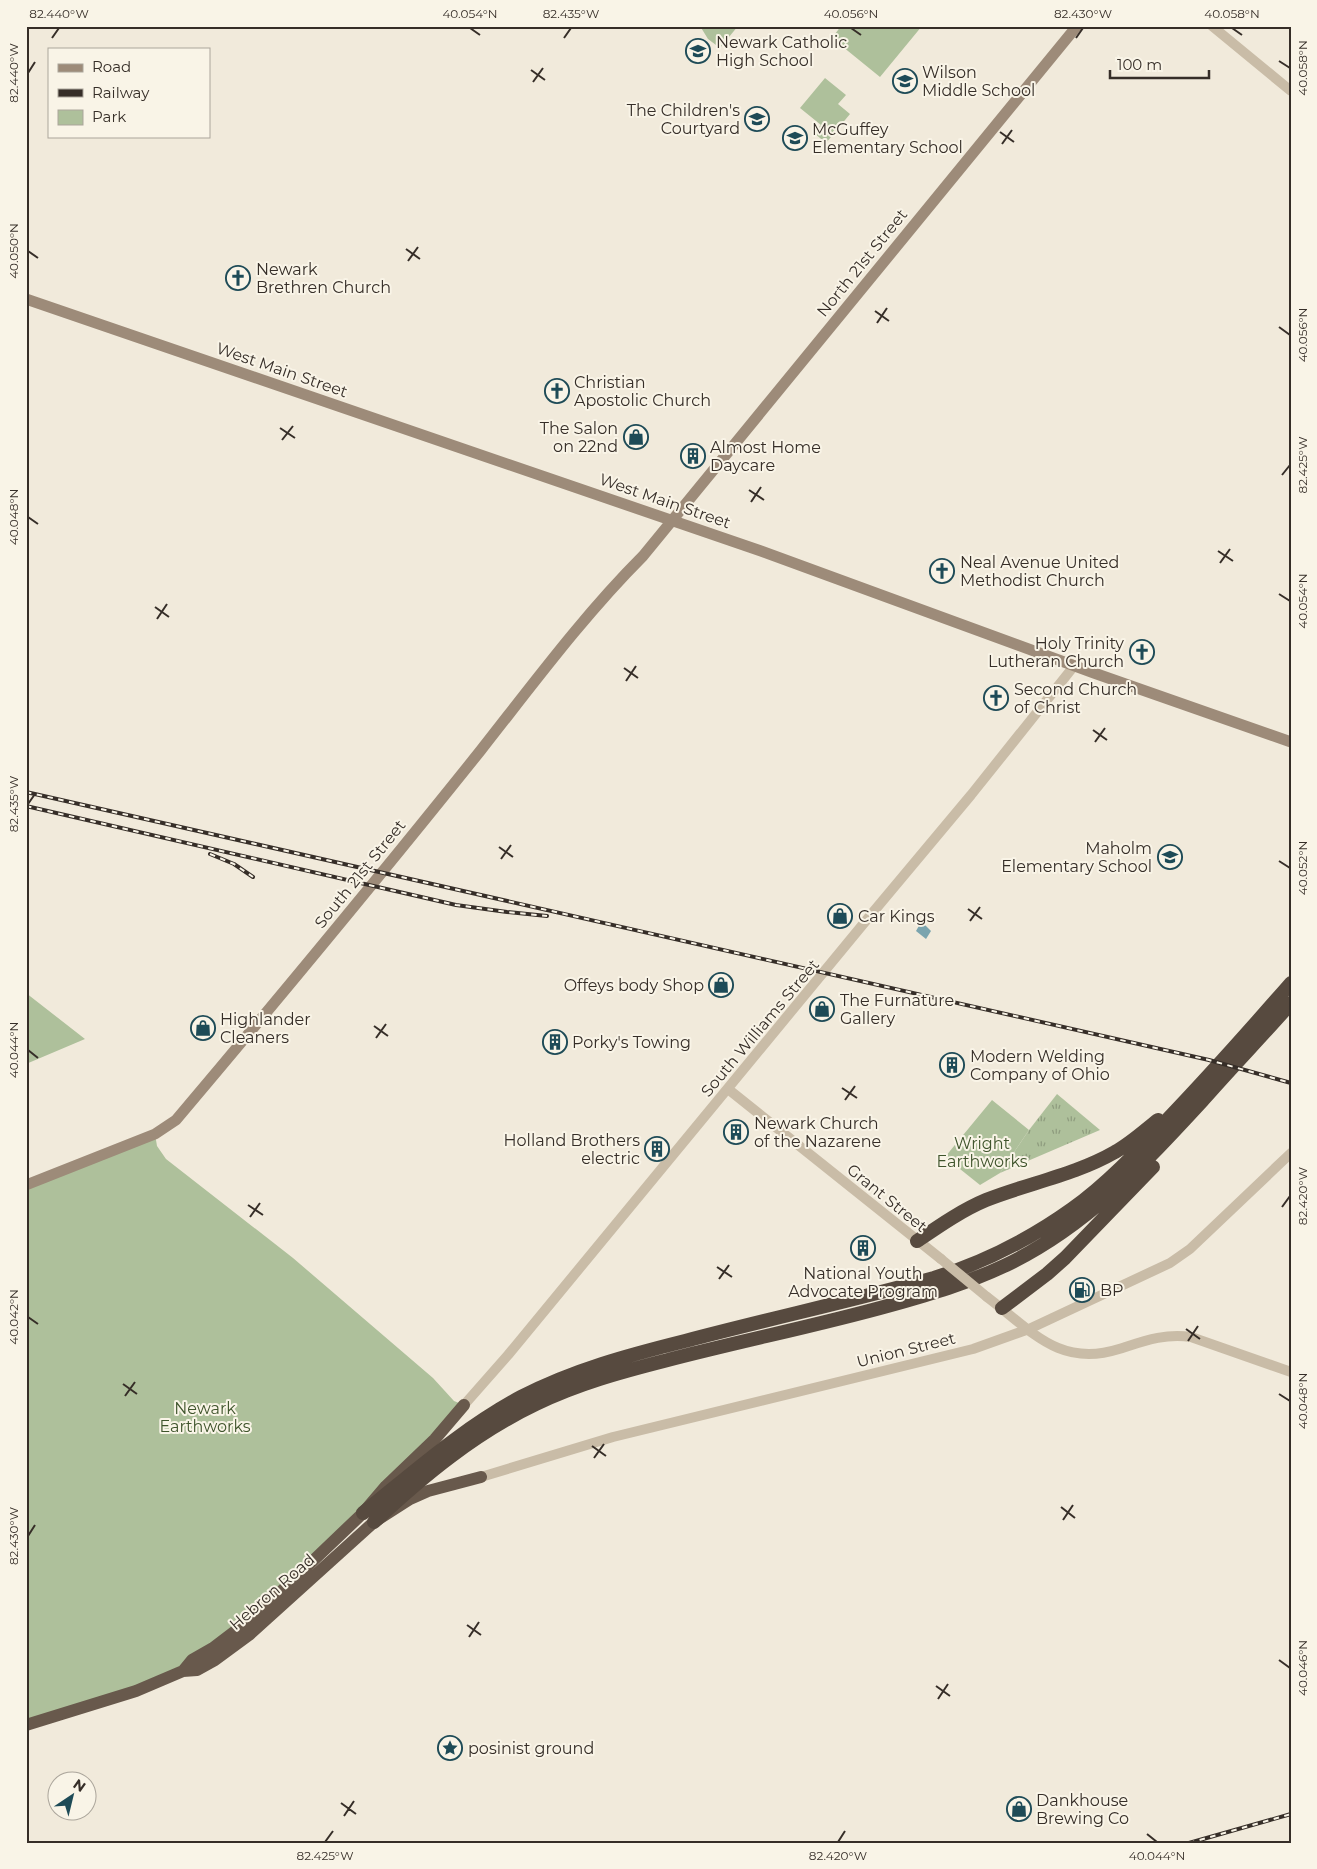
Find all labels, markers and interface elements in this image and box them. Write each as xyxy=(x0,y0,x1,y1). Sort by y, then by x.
text: 82.440°W xyxy=(29,6,89,21)
text: 40.054°N xyxy=(442,6,498,21)
text: 82.435°W xyxy=(543,6,599,21)
text: 40.056°N xyxy=(824,6,878,21)
text: 82.430°W xyxy=(1054,6,1112,21)
text: 40.058°N xyxy=(1204,6,1260,21)
place label: Newark Catholic High School xyxy=(716,33,847,70)
school or university icon: Newark Catholic High School xyxy=(685,38,711,64)
text: 40.058°N xyxy=(1295,40,1310,96)
text: 82.440°W xyxy=(6,43,21,103)
legend xyxy=(48,48,210,138)
scale bar xyxy=(1110,48,1208,80)
text: 100 m xyxy=(1117,55,1162,74)
text: Road xyxy=(92,57,131,76)
place label: Wilson Middle School xyxy=(922,63,1035,100)
school or university icon: Wilson Middle School xyxy=(892,68,918,94)
text: Railway xyxy=(92,83,150,102)
place label: The Children's Courtyard xyxy=(627,101,740,138)
school or university icon: The Children's Courtyard xyxy=(744,106,770,132)
text: Park xyxy=(92,107,126,126)
place label: McGuffey Elementary School xyxy=(812,120,963,157)
school or university icon: McGuffey Elementary School xyxy=(782,125,808,151)
street label: North 21st Street xyxy=(813,205,912,321)
text: 40.050°N xyxy=(6,223,21,279)
place label: Newark Brethren Church xyxy=(256,260,391,297)
church icon: Newark Brethren Church xyxy=(225,265,251,291)
text: 40.056°N xyxy=(1295,308,1310,362)
street label: West Main Street xyxy=(214,339,351,402)
place label: Christian Apostolic Church xyxy=(574,373,711,410)
church icon: Christian Apostolic Church xyxy=(544,378,570,404)
place label: The Salon on 22nd xyxy=(540,419,618,456)
shop icon: The Salon on 22nd xyxy=(623,424,649,450)
text: 82.425°W xyxy=(1295,436,1310,494)
place label: Almost Home Daycare xyxy=(710,438,821,475)
building icon: Almost Home Daycare xyxy=(680,443,706,469)
street label: West Main Street xyxy=(597,470,734,533)
text: 40.048°N xyxy=(6,489,21,545)
place label: Neal Avenue United Methodist Church xyxy=(960,553,1119,590)
church icon: Neal Avenue United Methodist Church xyxy=(929,558,955,584)
text: 40.054°N xyxy=(1295,573,1310,629)
place label: Holy Trinity Lutheran Church xyxy=(988,634,1124,671)
church icon: Holy Trinity Lutheran Church xyxy=(1129,639,1155,665)
place label: Second Church of Christ xyxy=(1014,680,1137,717)
church icon: Second Church of Christ xyxy=(983,685,1009,711)
text: 82.435°W xyxy=(6,776,21,832)
street label: South 21st Street xyxy=(310,816,410,932)
place label: Maholm Elementary School xyxy=(1001,839,1152,876)
text: 40.052°N xyxy=(1295,841,1310,895)
school or university icon: Maholm Elementary School xyxy=(1157,844,1183,870)
shop icon: Car Kings xyxy=(827,903,853,929)
place label: Car Kings xyxy=(858,907,935,926)
street label: South Williams Street xyxy=(697,955,823,1101)
shop icon: Offeys body Shop xyxy=(708,972,734,998)
place label: Offeys body Shop xyxy=(564,976,704,995)
place label: The Furnature Gallery xyxy=(840,991,954,1028)
shop icon: The Furnature Gallery xyxy=(809,996,835,1022)
place label: Highlander Cleaners xyxy=(220,1010,311,1047)
shop icon: Highlander Cleaners xyxy=(190,1015,216,1041)
text: 40.044°N xyxy=(6,1022,21,1078)
building icon: Porky's Towing xyxy=(542,1029,568,1055)
place label: Porky's Towing xyxy=(572,1033,691,1052)
place label: Modern Welding Company of Ohio xyxy=(970,1047,1110,1084)
building icon: Modern Welding Company of Ohio xyxy=(939,1052,965,1078)
place label: Newark Church of the Nazarene xyxy=(754,1114,881,1151)
building icon: Newark Church of the Nazarene xyxy=(723,1119,749,1145)
place label: Holland Brothers electric xyxy=(504,1131,640,1168)
park label: Wright Earthworks xyxy=(936,1134,1028,1171)
building icon: Holland Brothers electric xyxy=(644,1136,670,1162)
street label: Grant Street xyxy=(843,1160,931,1236)
text: 82.420°W xyxy=(1295,1167,1310,1225)
building icon: National Youth Advocate Program xyxy=(850,1235,876,1261)
place label: National Youth Advocate Program xyxy=(788,1264,938,1301)
fuel station icon: BP xyxy=(1069,1277,1095,1303)
place label: BP xyxy=(1100,1281,1124,1300)
text: 40.042°N xyxy=(6,1289,21,1345)
street label: Union Street xyxy=(855,1328,958,1371)
text: 40.048°N xyxy=(1295,1373,1310,1429)
park label: Newark Earthworks xyxy=(159,1399,251,1436)
text: 82.430°W xyxy=(6,1507,21,1565)
street label: Hebron Road xyxy=(226,1550,318,1634)
text: 40.046°N xyxy=(1295,1640,1310,1696)
place icon: posinist ground xyxy=(437,1735,463,1761)
place label: posinist ground xyxy=(468,1739,594,1758)
north arrow xyxy=(48,1772,98,1822)
text: N xyxy=(70,1775,89,1796)
place label: Dankhouse Brewing Co xyxy=(1036,1791,1129,1828)
shop icon: Dankhouse Brewing Co xyxy=(1006,1796,1032,1822)
text: 82.425°W xyxy=(296,1848,354,1863)
text: 82.420°W xyxy=(809,1848,867,1863)
text: 40.044°N xyxy=(1129,1848,1185,1863)

